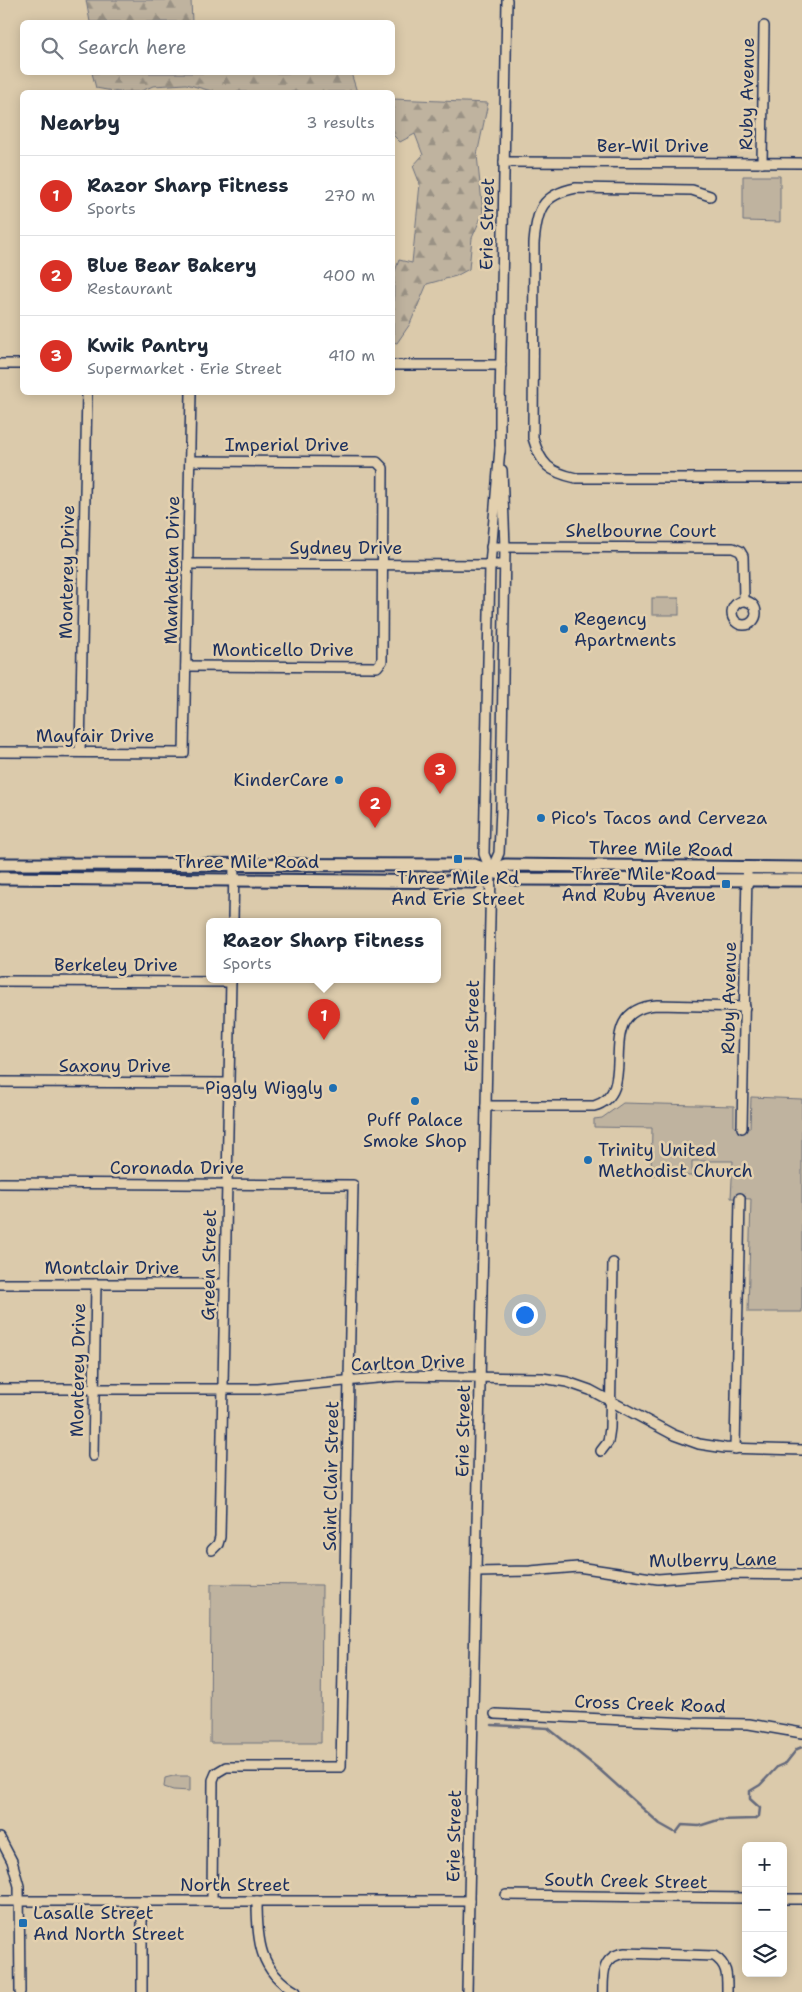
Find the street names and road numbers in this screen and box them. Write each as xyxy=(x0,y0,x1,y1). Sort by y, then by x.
street label: Ruby Avenue xyxy=(734,37,760,151)
street label: Ber-Wil Drive xyxy=(597,134,709,158)
street label: Erie Street xyxy=(474,177,500,270)
street label: Imperial Drive xyxy=(225,433,349,457)
street label: Manhattan Drive xyxy=(159,495,185,645)
street label: Monterey Drive xyxy=(54,505,80,639)
street label: Shelbourne Court xyxy=(565,519,717,543)
street label: Sydney Drive xyxy=(290,536,402,560)
street label: Monticello Drive xyxy=(212,638,354,662)
street label: Mayfair Drive xyxy=(36,724,154,748)
street label: Three Mile Road xyxy=(589,836,733,862)
street label: Three Mile Road xyxy=(175,850,319,874)
street label: Ruby Avenue xyxy=(716,941,742,1055)
street label: Berkeley Drive xyxy=(54,953,178,977)
street label: Erie Street xyxy=(459,979,485,1072)
street label: Saxony Drive xyxy=(59,1054,171,1078)
street label: Coronada Drive xyxy=(110,1156,244,1180)
street label: Green Street xyxy=(196,1209,222,1321)
street label: Montclair Drive xyxy=(45,1256,179,1280)
street label: Monterey Drive xyxy=(65,1303,91,1437)
street label: Carlton Drive xyxy=(350,1349,466,1377)
street label: Erie Street xyxy=(450,1384,476,1477)
street label: Saint Clair Street xyxy=(318,1400,344,1551)
street label: Mulberry Lane xyxy=(649,1547,777,1573)
street label: Cross Creek Road xyxy=(574,1689,726,1719)
street label: Erie Street xyxy=(441,1789,467,1882)
street label: South Creek Street xyxy=(544,1868,708,1894)
street label: North Street xyxy=(180,1873,290,1897)

